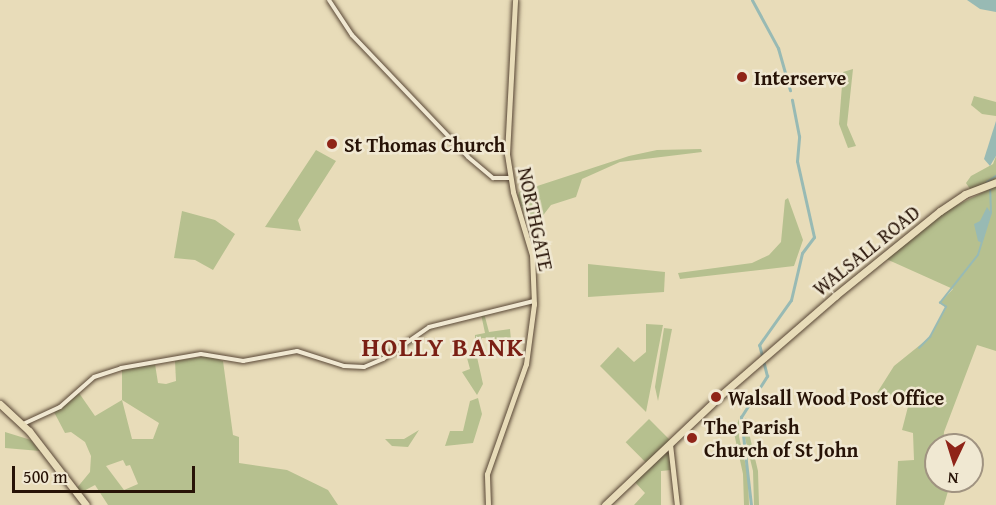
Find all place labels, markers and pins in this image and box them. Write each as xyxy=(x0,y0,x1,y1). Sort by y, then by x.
place label: Interserve xyxy=(754,65,846,89)
marker: Interserve xyxy=(735,70,749,84)
place label: St Thomas Church xyxy=(344,132,505,156)
marker: St Thomas Church xyxy=(325,137,339,151)
place label: Walsall Wood Post Office xyxy=(728,385,944,409)
marker: Walsall Wood Post Office xyxy=(709,390,723,404)
place label: The Parish Church of St John xyxy=(704,414,858,461)
marker: The Parish Church of St John xyxy=(685,431,699,445)

